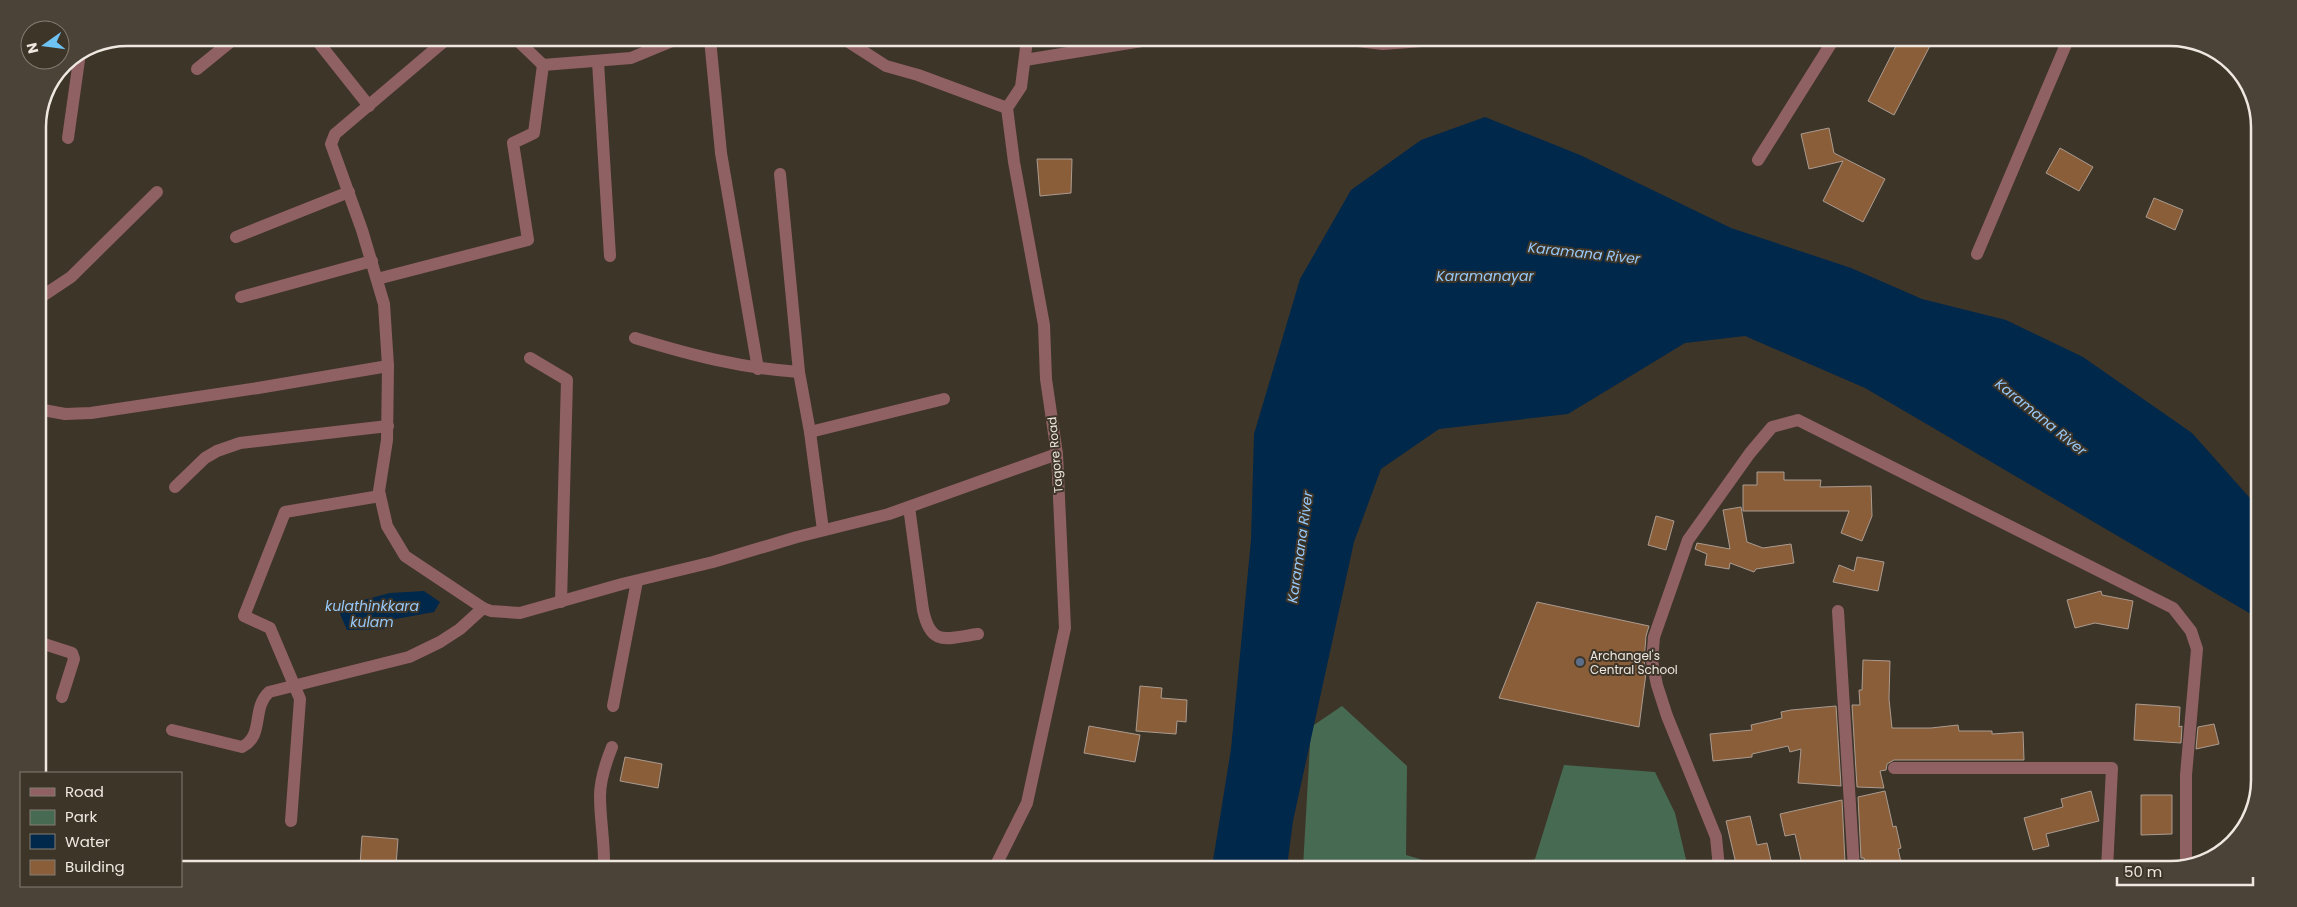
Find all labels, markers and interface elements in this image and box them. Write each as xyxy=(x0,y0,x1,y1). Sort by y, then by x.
north arrow xyxy=(20,20,70,70)
text: N xyxy=(21,41,43,56)
water label: Karamana River xyxy=(1527,237,1642,269)
water label: Karamanayar xyxy=(1436,266,1534,286)
water label: Karamana River xyxy=(1991,374,2092,461)
street label: Tagore Road xyxy=(1043,416,1067,494)
water label: Karamana River xyxy=(1282,489,1318,604)
water label: kulathinkkara kulam xyxy=(325,596,420,632)
place label: Archangel's Central School xyxy=(1590,647,1678,678)
marker: Archangel's Central School xyxy=(1574,656,1586,668)
legend xyxy=(20,772,182,887)
text: Road xyxy=(65,781,104,802)
text: Park xyxy=(65,806,97,827)
text: Water xyxy=(65,831,111,852)
scale bar xyxy=(2117,854,2253,886)
text: Building xyxy=(65,856,125,877)
text: 50 m xyxy=(2124,861,2162,882)

